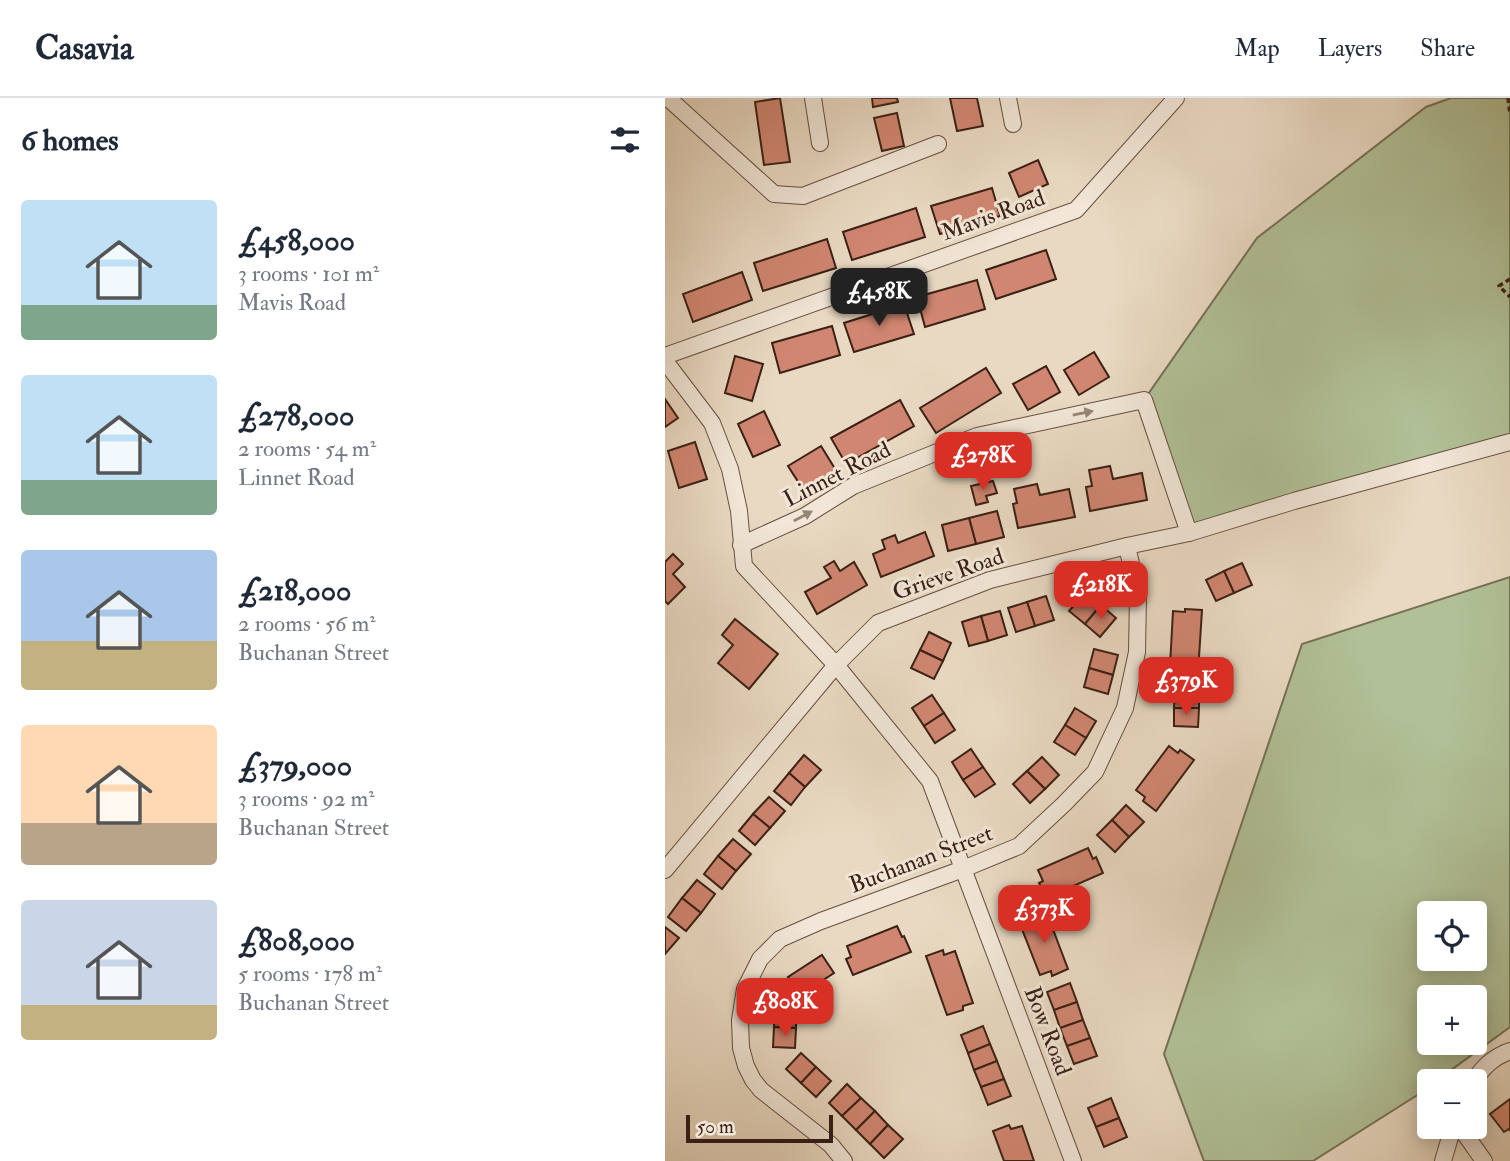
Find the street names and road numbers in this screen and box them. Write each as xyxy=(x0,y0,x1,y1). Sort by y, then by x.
street label: Mavis Road xyxy=(937,183,1049,247)
street label: Linnet Road xyxy=(779,435,895,513)
street label: Grieve Road xyxy=(889,541,1007,607)
street label: Buchanan Street xyxy=(845,818,997,900)
street label: Bow Road xyxy=(1018,982,1078,1080)

